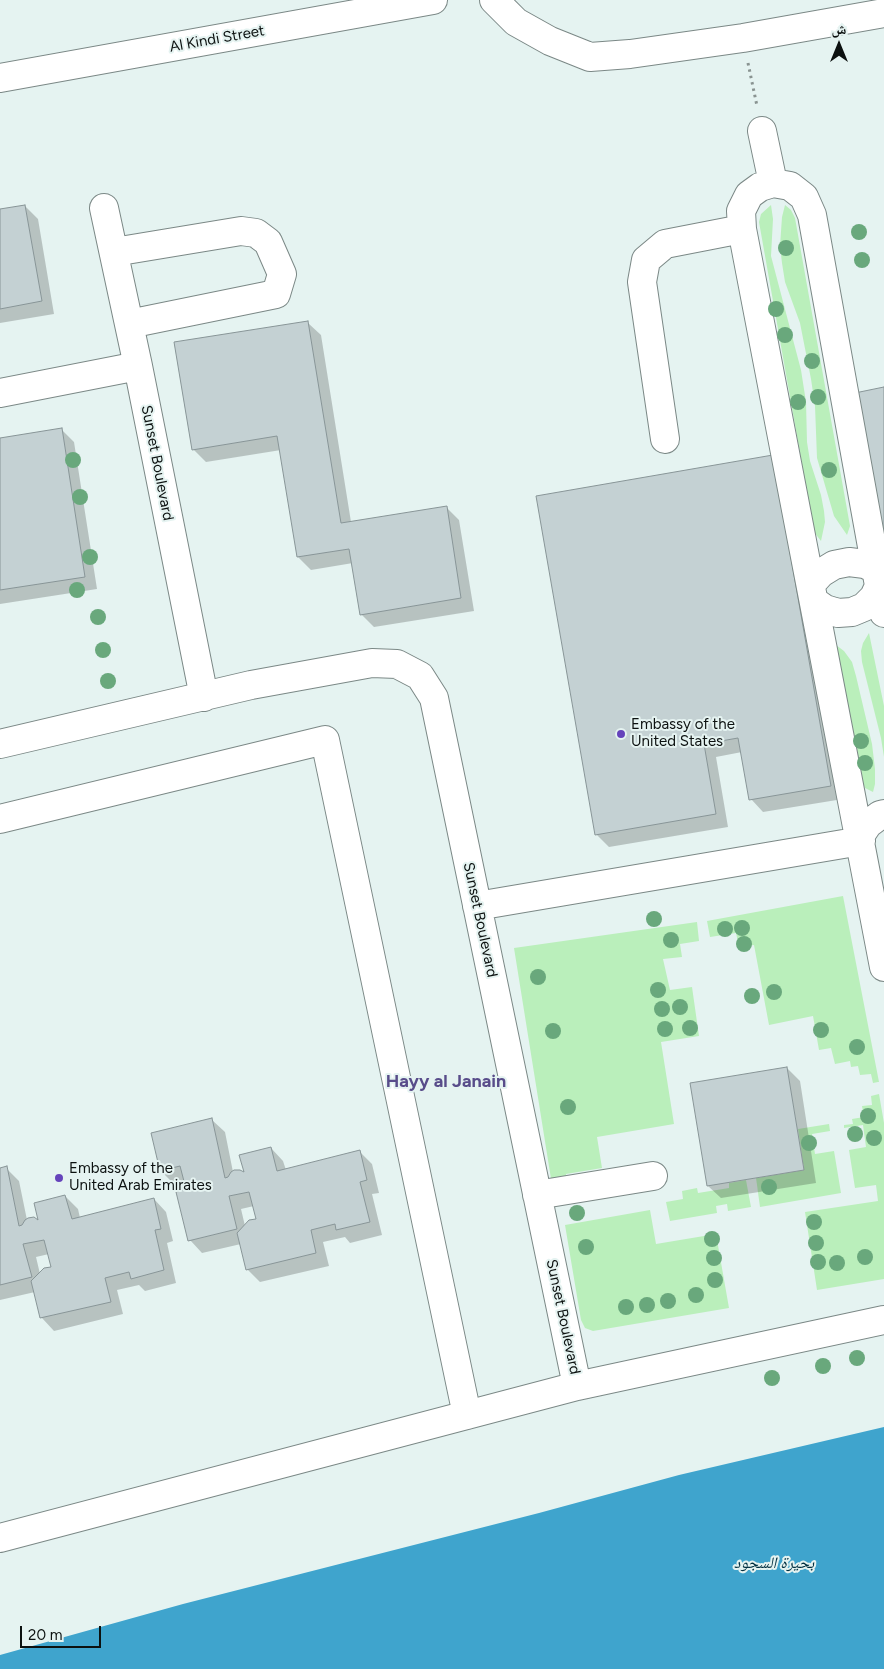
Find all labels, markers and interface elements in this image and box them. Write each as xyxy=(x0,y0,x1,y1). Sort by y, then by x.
north arrow xyxy=(814,20,864,70)
text: ش xyxy=(832,21,846,38)
street label: Al Kindi Street xyxy=(168,22,266,56)
street label: Sunset Boulevard xyxy=(137,404,177,522)
place label: Embassy of the United States xyxy=(631,716,735,751)
marker: Embassy of the United States xyxy=(615,728,627,740)
street label: Sunset Boulevard xyxy=(459,861,501,979)
district label: Hayy al Janain xyxy=(386,1071,506,1093)
place label: Embassy of the United Arab Emirates xyxy=(69,1160,212,1195)
marker: Embassy of the United Arab Emirates xyxy=(53,1172,65,1184)
street label: Sunset Boulevard xyxy=(542,1258,584,1376)
water label: بحيرة السجود xyxy=(734,1553,814,1573)
scale bar xyxy=(22,1616,104,1648)
text: 20 m xyxy=(28,1626,62,1644)

